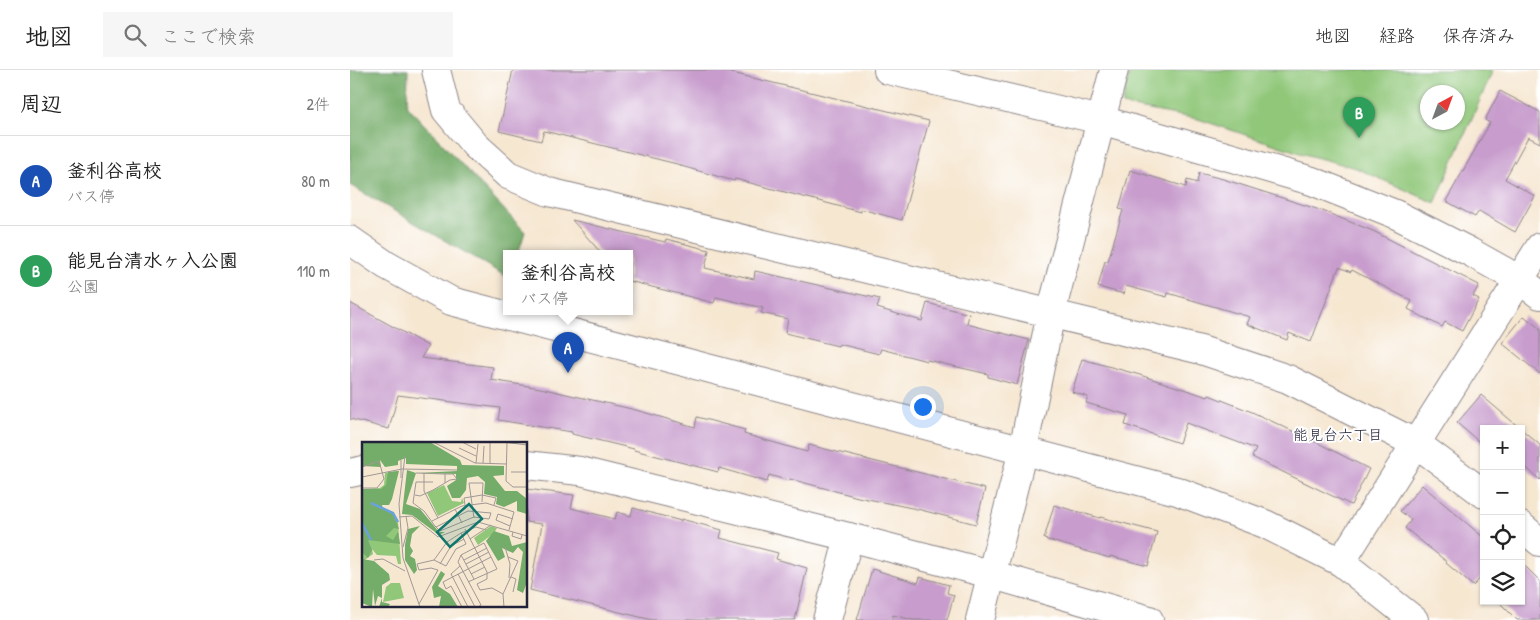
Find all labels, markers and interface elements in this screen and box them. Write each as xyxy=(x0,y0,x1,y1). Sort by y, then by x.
search box xyxy=(103,12,453,57)
text: 地図 xyxy=(25,20,73,52)
icon: search xyxy=(121,21,149,49)
text: ここで検索 xyxy=(161,23,256,49)
text: 地図 xyxy=(1315,23,1351,48)
text: 経路 xyxy=(1379,23,1415,48)
text: 保存済み xyxy=(1443,23,1515,48)
north arrow xyxy=(1420,85,1465,130)
text: 周辺 xyxy=(20,89,62,118)
text: 2件 xyxy=(307,93,330,115)
pin: B xyxy=(1343,97,1375,138)
text: 釜利谷高校 xyxy=(67,157,162,183)
text: A xyxy=(32,170,40,192)
text: 80 m xyxy=(301,170,330,192)
text: バス停 xyxy=(67,185,115,207)
text: 能見台清水ヶ入公園 xyxy=(67,247,238,273)
popup xyxy=(503,250,633,315)
text: 釜利谷高校 xyxy=(520,259,616,285)
text: B xyxy=(32,260,40,282)
text: 110 m xyxy=(297,260,330,282)
text: 公園 xyxy=(67,275,99,297)
text: バス停 xyxy=(520,287,569,309)
pin: A xyxy=(552,332,584,373)
your location xyxy=(910,394,936,420)
district label: 能見台六丁目 xyxy=(1293,424,1383,445)
map controls xyxy=(1480,425,1525,605)
button: + xyxy=(1480,425,1525,470)
inset map xyxy=(362,442,528,608)
button: − xyxy=(1480,470,1525,515)
button: locate xyxy=(1480,515,1525,560)
button: layers xyxy=(1480,560,1525,605)

